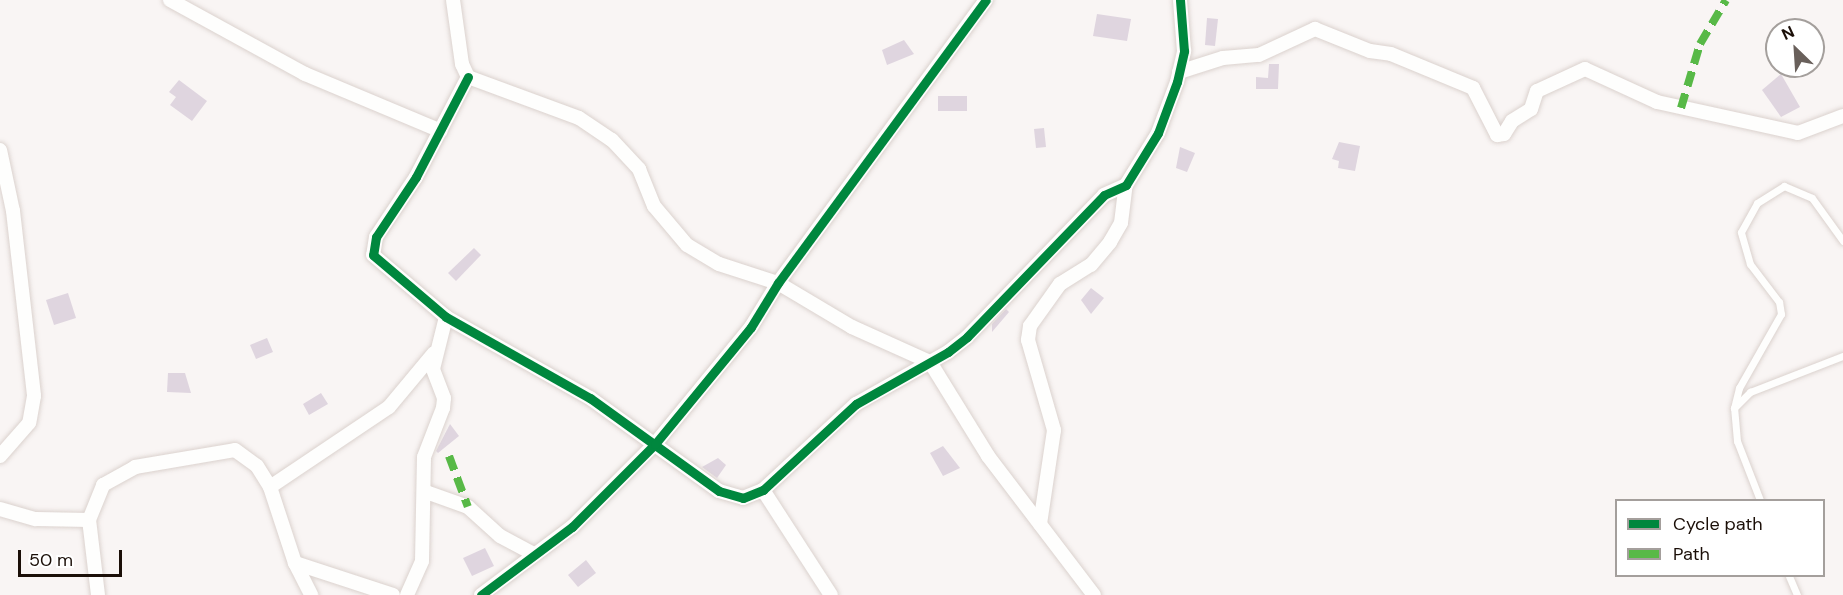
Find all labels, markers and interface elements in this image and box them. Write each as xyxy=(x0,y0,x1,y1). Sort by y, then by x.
north arrow xyxy=(1765,18,1825,78)
text: N xyxy=(1778,21,1798,45)
legend xyxy=(1615,499,1825,577)
text: Cycle path xyxy=(1673,512,1763,536)
scale bar xyxy=(21,538,124,576)
text: Path xyxy=(1673,542,1710,566)
text: 50 m xyxy=(29,548,73,572)

